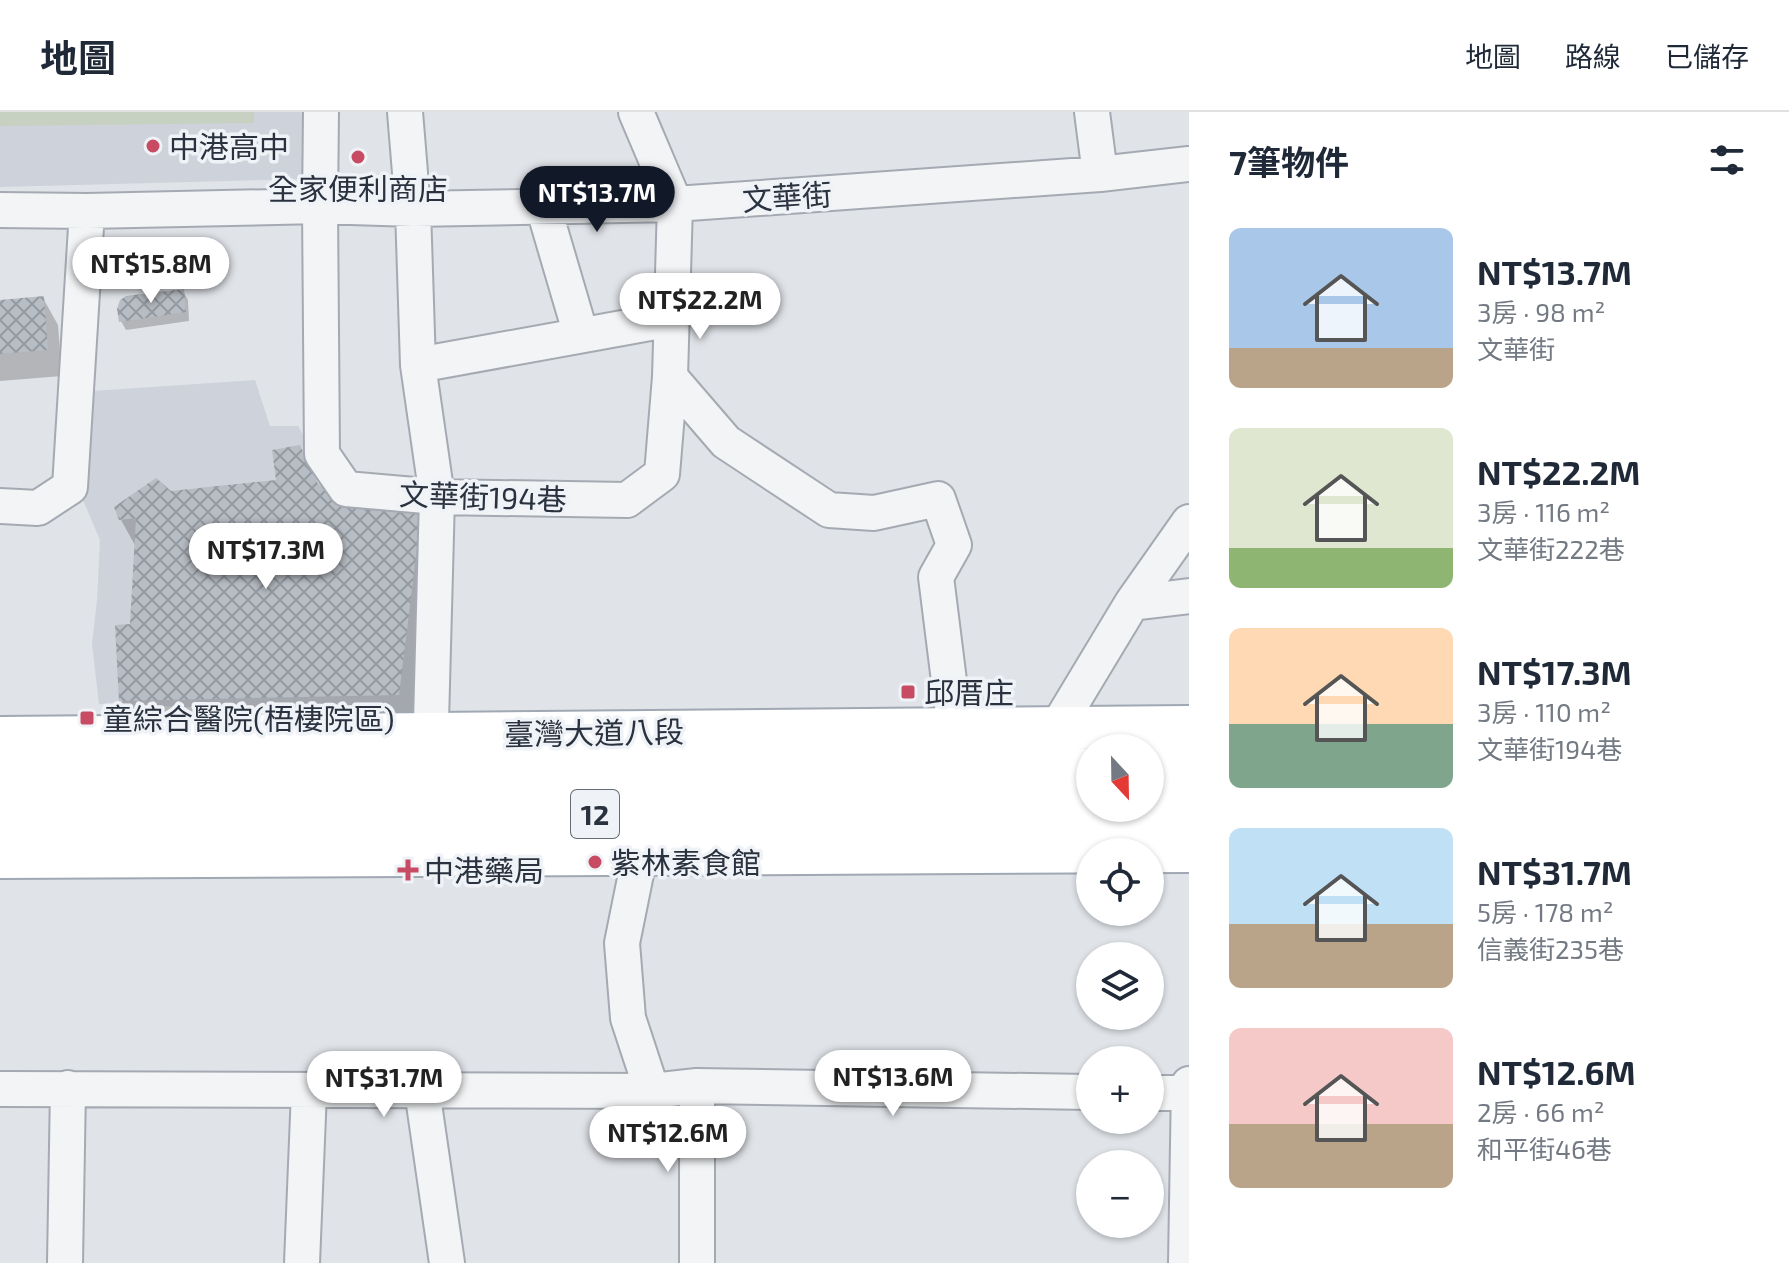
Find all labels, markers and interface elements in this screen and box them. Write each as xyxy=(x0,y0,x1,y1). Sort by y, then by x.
text: 地圖 xyxy=(40,34,116,80)
text: 地圖 xyxy=(1465,39,1521,73)
text: 路線 xyxy=(1565,39,1621,73)
text: 已儲存 xyxy=(1665,39,1749,73)
place label: 中港高中 xyxy=(169,128,289,164)
marker: 中港高中 xyxy=(144,137,162,155)
icon: filters xyxy=(1705,138,1749,182)
text: 7筆物件 xyxy=(1229,141,1349,182)
marker: 全家便利商店 xyxy=(349,148,367,166)
pin: NT$13.7M xyxy=(514,166,680,234)
place label: 全家便利商店 xyxy=(268,170,448,206)
street label: 文華街 xyxy=(741,175,833,217)
text: NT$13.7M xyxy=(538,176,656,207)
pin: NT$15.8M xyxy=(68,237,234,305)
text: NT$15.8M xyxy=(90,247,212,278)
text: NT$13.7M xyxy=(1477,251,1632,292)
icon: home xyxy=(1293,260,1389,356)
pin: NT$22.2M xyxy=(617,273,783,341)
text: NT$22.2M xyxy=(638,283,762,314)
text: 3房 · 98 m² xyxy=(1477,296,1605,327)
text: 文華街 xyxy=(1477,333,1555,364)
text: NT$22.2M xyxy=(1477,451,1640,492)
icon: home xyxy=(1293,460,1389,556)
street label: 文華街194巷 xyxy=(399,475,567,517)
text: 3房 · 116 m² xyxy=(1477,496,1610,527)
pin: NT$17.3M xyxy=(183,523,349,591)
text: NT$17.3M xyxy=(207,533,325,564)
text: 文華街222巷 xyxy=(1477,533,1625,564)
text: NT$17.3M xyxy=(1477,651,1632,692)
icon: home xyxy=(1293,660,1389,756)
place label: 邱厝庄 xyxy=(924,674,1014,710)
marker: 邱厝庄 xyxy=(899,683,917,701)
text: 3房 · 110 m² xyxy=(1477,696,1611,727)
place label: 童綜合醫院(梧棲院區) xyxy=(103,700,395,736)
marker: 童綜合醫院(梧棲院區) xyxy=(78,709,96,727)
street label: 臺灣大道八段 xyxy=(504,712,684,752)
text: 文華街194巷 xyxy=(1477,733,1622,764)
north arrow xyxy=(1076,734,1164,822)
map controls xyxy=(1076,734,1164,1238)
road number: 12 xyxy=(571,790,619,838)
button: locate xyxy=(1076,838,1164,926)
place label: 紫林素食館 xyxy=(611,844,761,880)
text: NT$31.7M xyxy=(1477,851,1632,892)
place label: 中港藥局 xyxy=(424,852,544,888)
marker: 紫林素食館 xyxy=(586,853,604,871)
icon: home xyxy=(1293,860,1389,956)
marker: 中港藥局 xyxy=(399,861,417,879)
text: 5房 · 178 m² xyxy=(1477,896,1613,927)
text: 信義街235巷 xyxy=(1477,933,1624,964)
button: layers xyxy=(1076,942,1164,1030)
button: + xyxy=(1076,1046,1164,1134)
pin: NT$13.6M xyxy=(810,1050,976,1118)
pin: NT$31.7M xyxy=(301,1051,467,1119)
text: NT$12.6M xyxy=(1477,1051,1636,1092)
text: NT$13.6M xyxy=(833,1060,953,1091)
icon: home xyxy=(1293,1060,1389,1156)
text: NT$31.7M xyxy=(325,1061,443,1092)
text: 2房 · 66 m² xyxy=(1477,1096,1604,1127)
pin: NT$12.6M xyxy=(585,1106,751,1174)
text: NT$12.6M xyxy=(607,1116,729,1147)
text: 和平街46巷 xyxy=(1477,1133,1612,1164)
button: − xyxy=(1076,1150,1164,1238)

